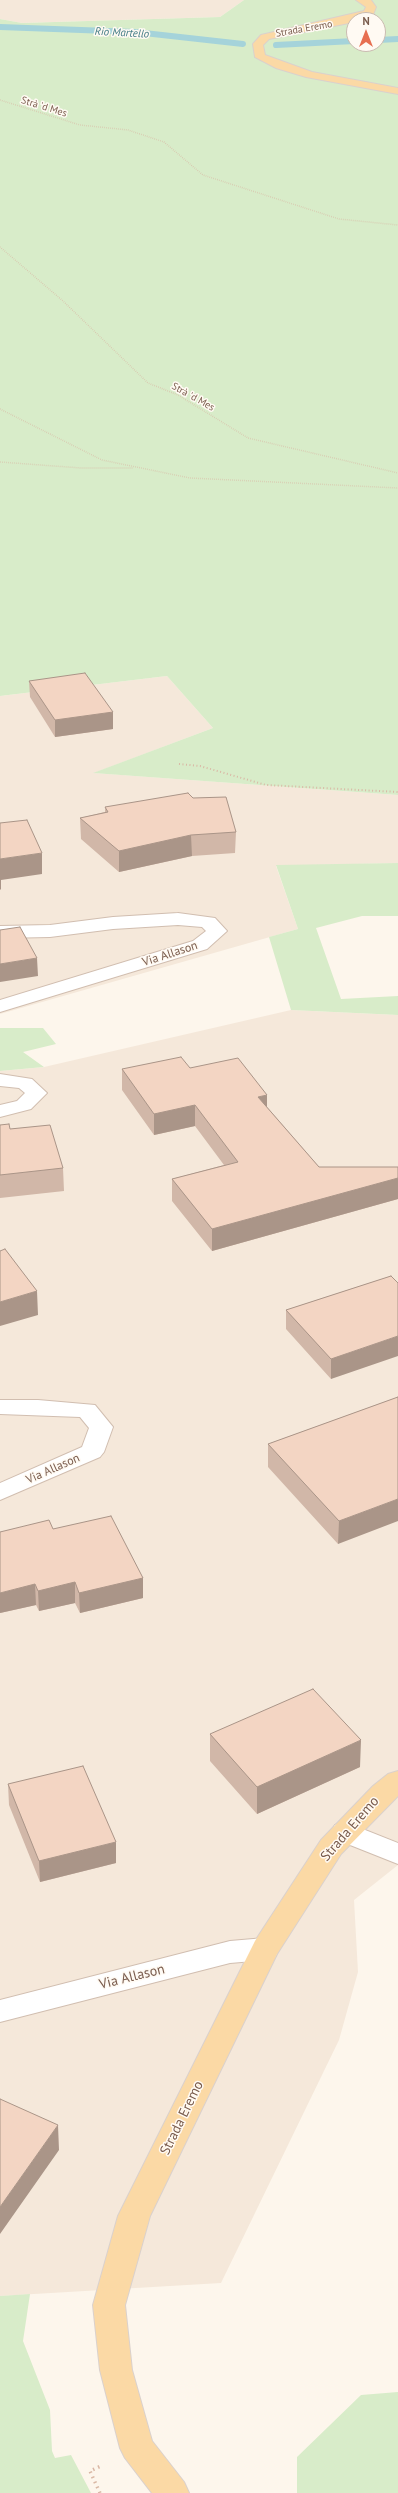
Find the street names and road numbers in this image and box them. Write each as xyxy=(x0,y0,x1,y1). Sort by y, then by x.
street label: Strada Eremo xyxy=(275,18,333,40)
street label: Strà 'd Mes xyxy=(20,94,68,120)
street label: Strà 'd Mes xyxy=(169,380,217,414)
street label: Via Allason xyxy=(141,938,199,970)
street label: Via Allason xyxy=(24,1451,82,1487)
street label: Strada Eremo xyxy=(317,1793,383,1865)
street label: Via Allason xyxy=(98,1961,166,1993)
street label: Strada Eremo xyxy=(157,2078,207,2158)

